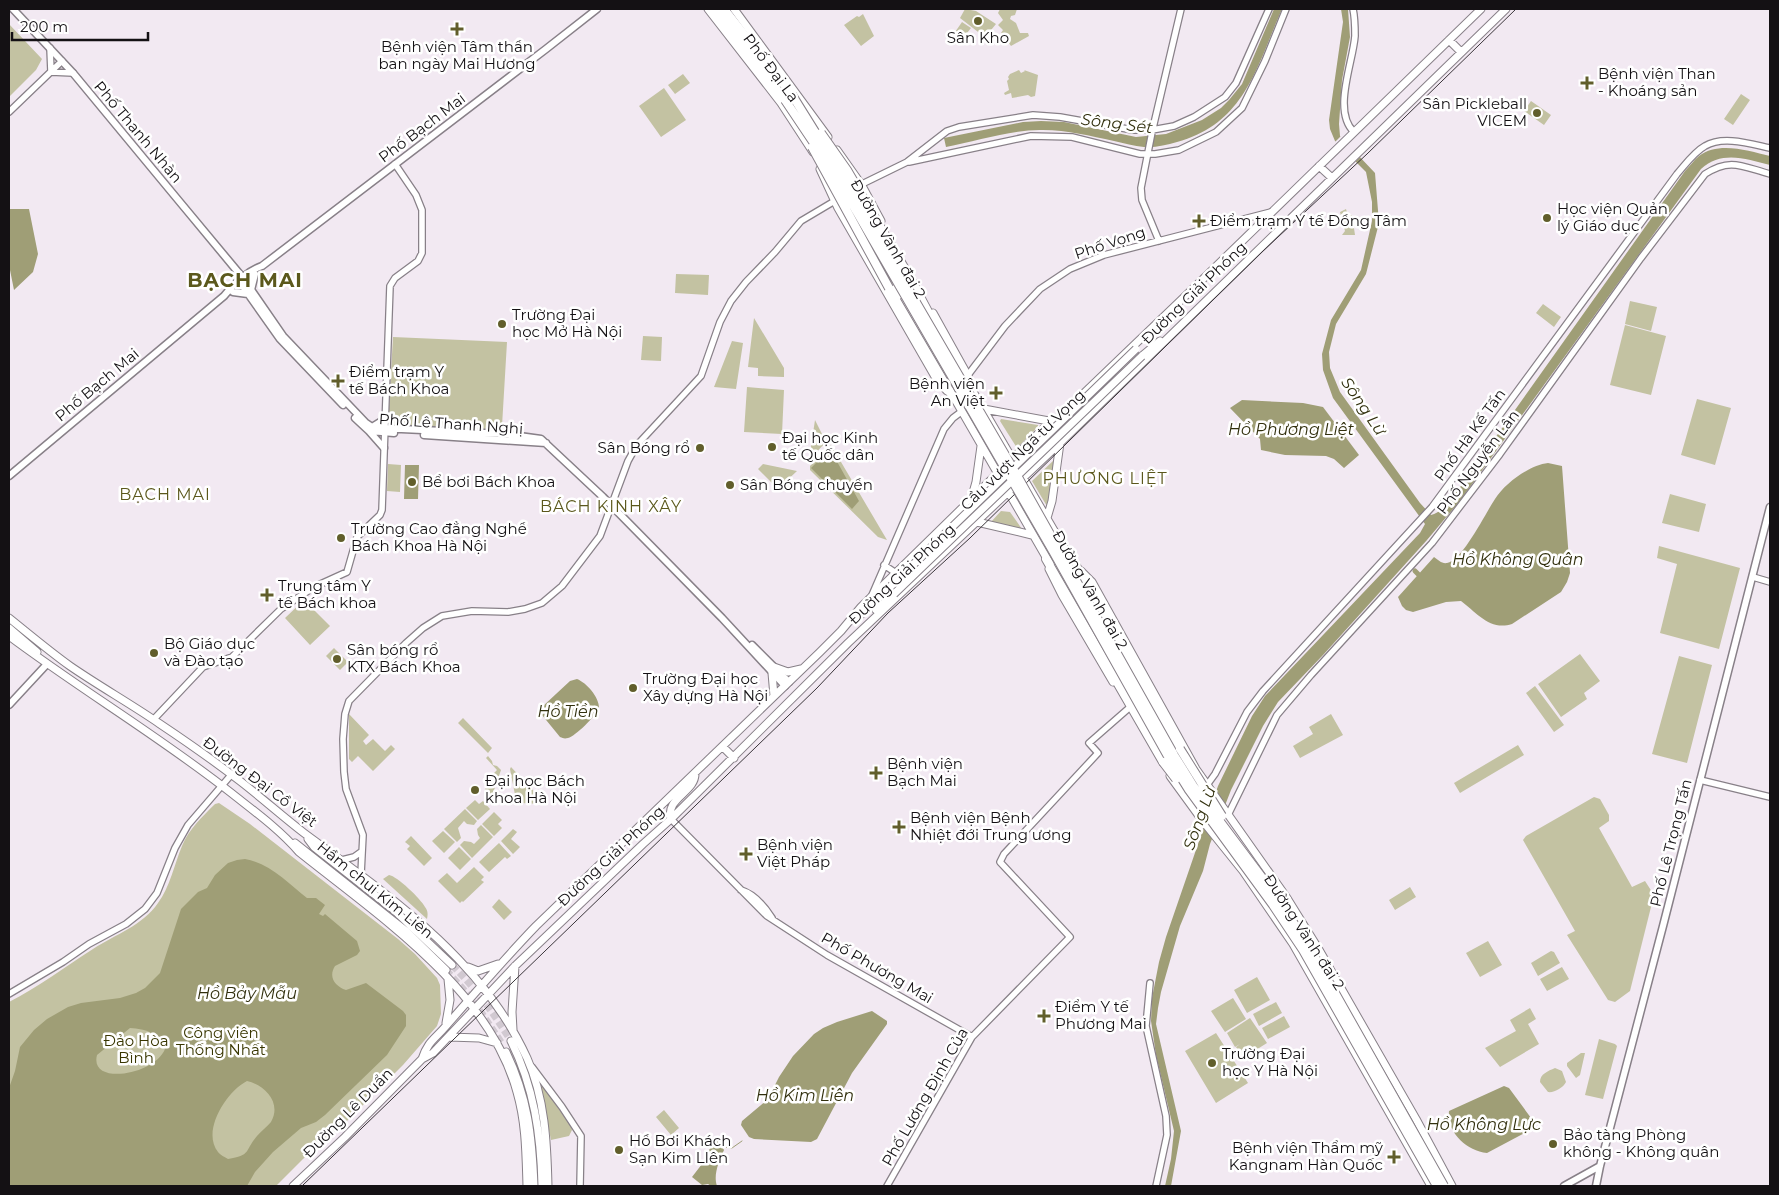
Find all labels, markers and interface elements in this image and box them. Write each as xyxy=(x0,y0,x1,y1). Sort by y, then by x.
scale bar xyxy=(12,10,149,42)
marker: Sân Kho xyxy=(972,15,984,27)
text: 200 m xyxy=(20,17,68,36)
marker: Bệnh viện Tâm thần ban ngày Mai Hương xyxy=(450,22,464,36)
place label: Sân Kho xyxy=(947,28,1009,47)
street label: Phố Đại La xyxy=(739,30,803,106)
place label: Bệnh viện Tâm thần ban ngày Mai Hương xyxy=(378,37,536,73)
place label: Bệnh viện Than - Khoáng sản xyxy=(1598,64,1716,100)
marker: Bệnh viện Than - Khoáng sản xyxy=(1580,76,1594,90)
street label: Phố Thanh Nhàn xyxy=(90,77,187,187)
street label: Phố Bạch Mai xyxy=(374,89,469,166)
place label: Sân Pickleball VICEM xyxy=(1423,94,1527,130)
marker: Sân Pickleball VICEM xyxy=(1531,107,1543,119)
water label: Sông Sét xyxy=(1080,110,1154,137)
street label: Đường Vành đai 2 xyxy=(847,176,930,302)
place label: Học viện Quản lý Giáo dục xyxy=(1557,199,1668,235)
place label: Điểm trạm Y tế Đồng Tâm xyxy=(1210,211,1407,230)
marker: Học viện Quản lý Giáo dục xyxy=(1541,212,1553,224)
marker: Điểm trạm Y tế Đồng Tâm xyxy=(1192,214,1206,228)
street label: Phố Vọng xyxy=(1072,222,1148,263)
street label: Đường Giải Phóng xyxy=(1137,237,1250,348)
district label: BẠCH MAI xyxy=(187,268,303,292)
place label: Trường Đại học Mở Hà Nội xyxy=(512,305,622,341)
marker: Trường Đại học Mở Hà Nội xyxy=(496,318,508,330)
street label: Phố Bạch Mai xyxy=(51,344,143,425)
place label: Điểm trạm Y tế Bách Khoa xyxy=(349,362,449,398)
marker: Điểm trạm Y tế Bách Khoa xyxy=(331,374,345,388)
place label: Bệnh viện An Việt xyxy=(909,374,985,410)
water label: Sông Lừ xyxy=(1337,374,1391,440)
street label: Cầu vượt Ngã tư Vọng xyxy=(956,385,1089,514)
street label: Phố Hà Kế Tấn xyxy=(1430,385,1510,485)
marker: Bệnh viện An Việt xyxy=(989,386,1003,400)
street label: Phố Nguyễn Lân xyxy=(1432,406,1523,518)
street label: Phố Lê Thanh Nghị xyxy=(378,409,524,438)
water label: Hồ Phương Liệt xyxy=(1228,420,1354,439)
place label: Đại học Kinh tế Quốc dân xyxy=(782,428,878,464)
place label: Sân Bóng rổ xyxy=(598,438,690,457)
marker: Đại học Kinh tế Quốc dân xyxy=(766,441,778,453)
marker: Sân Bóng rổ xyxy=(694,442,706,454)
district label: PHƯƠNG LIỆT xyxy=(1042,469,1168,488)
place label: Bể bơi Bách Khoa xyxy=(422,472,555,491)
place label: Sân Bóng chuyền xyxy=(740,475,873,494)
marker: Bể bơi Bách Khoa xyxy=(406,476,418,488)
marker: Sân Bóng chuyền xyxy=(724,479,736,491)
district label: BẠCH MAI xyxy=(119,485,211,504)
district label: BÁCH KINH XÂY xyxy=(540,497,682,516)
place label: Trường Cao đẳng Nghề Bách Khoa Hà Nội xyxy=(351,519,527,555)
street label: Đường Giải Phóng xyxy=(844,519,959,628)
street label: Đường Vành đai 2 xyxy=(1049,527,1132,653)
marker: Trường Cao đẳng Nghề Bách Khoa Hà Nội xyxy=(335,532,347,544)
water label: Hồ Không Quân xyxy=(1452,550,1584,569)
place label: Trung tâm Y tế Bách khoa xyxy=(278,576,377,612)
marker: Trung tâm Y tế Bách khoa xyxy=(260,588,274,602)
place label: Bộ Giáo dục và Đào tạo xyxy=(164,634,255,670)
place label: Sân bóng rổ KTX Bách Khoa xyxy=(347,640,461,676)
marker: Bộ Giáo dục và Đào tạo xyxy=(148,647,160,659)
marker: Sân bóng rổ KTX Bách Khoa xyxy=(331,653,343,665)
place label: Trường Đại học Xây dựng Hà Nội xyxy=(643,669,768,705)
marker: Trường Đại học Xây dựng Hà Nội xyxy=(627,682,639,694)
water label: Hồ Tiền xyxy=(537,702,599,721)
street label: Đường Đại Cồ Việt xyxy=(199,732,321,831)
place label: Bệnh viện Bạch Mai xyxy=(887,754,963,790)
marker: Bệnh viện Bạch Mai xyxy=(869,766,883,780)
place label: Đại học Bách khoa Hà Nội xyxy=(485,771,585,807)
street label: Phố Lê Trọng Tấn xyxy=(1645,777,1696,909)
water label: Sông Lừ xyxy=(1179,783,1220,852)
marker: Đại học Bách khoa Hà Nội xyxy=(469,784,481,796)
street label: Đường Giải Phóng xyxy=(553,801,668,910)
place label: Bệnh viện Bệnh Nhiệt đới Trung ương xyxy=(910,808,1072,844)
marker: Bệnh viện Bệnh Nhiệt đới Trung ương xyxy=(892,820,906,834)
place label: Bệnh viện Việt Pháp xyxy=(757,835,833,871)
street label: Hầm chui Kim Liên xyxy=(313,837,437,942)
marker: Bệnh viện Việt Pháp xyxy=(739,847,753,861)
street label: Đường Vành đai 2 xyxy=(1260,870,1349,993)
street label: Phố Phương Mai xyxy=(818,928,937,1007)
water label: Hồ Bảy Mẫu xyxy=(197,984,297,1003)
place label: Điểm Y tế Phương Mai xyxy=(1055,997,1147,1033)
marker: Điểm Y tế Phương Mai xyxy=(1037,1009,1051,1023)
park label: Công viên Thống Nhất xyxy=(176,1023,266,1059)
street label: Phố Lương Định Của xyxy=(877,1024,972,1169)
park label: Đảo Hòa Bình xyxy=(103,1031,169,1067)
place label: Trường Đại học Y Hà Nội xyxy=(1222,1044,1318,1080)
marker: Trường Đại học Y Hà Nội xyxy=(1206,1057,1218,1069)
street label: Đường Lê Duẩn xyxy=(299,1064,397,1162)
water label: Hồ Kim Liên xyxy=(756,1086,854,1105)
water label: Hồ Không Lực xyxy=(1427,1115,1541,1134)
place label: Bảo tàng Phòng không - Không quân xyxy=(1563,1125,1719,1161)
place label: Hồ Bơi Khách Sạn Kim LIên xyxy=(629,1131,731,1167)
place label: Bệnh viện Thẩm mỹ Kangnam Hàn Quốc xyxy=(1229,1138,1384,1174)
marker: Bảo tàng Phòng không - Không quân xyxy=(1547,1138,1559,1150)
marker: Hồ Bơi Khách Sạn Kim LIên xyxy=(613,1144,625,1156)
marker: Bệnh viện Thẩm mỹ Kangnam Hàn Quốc xyxy=(1387,1150,1401,1164)

